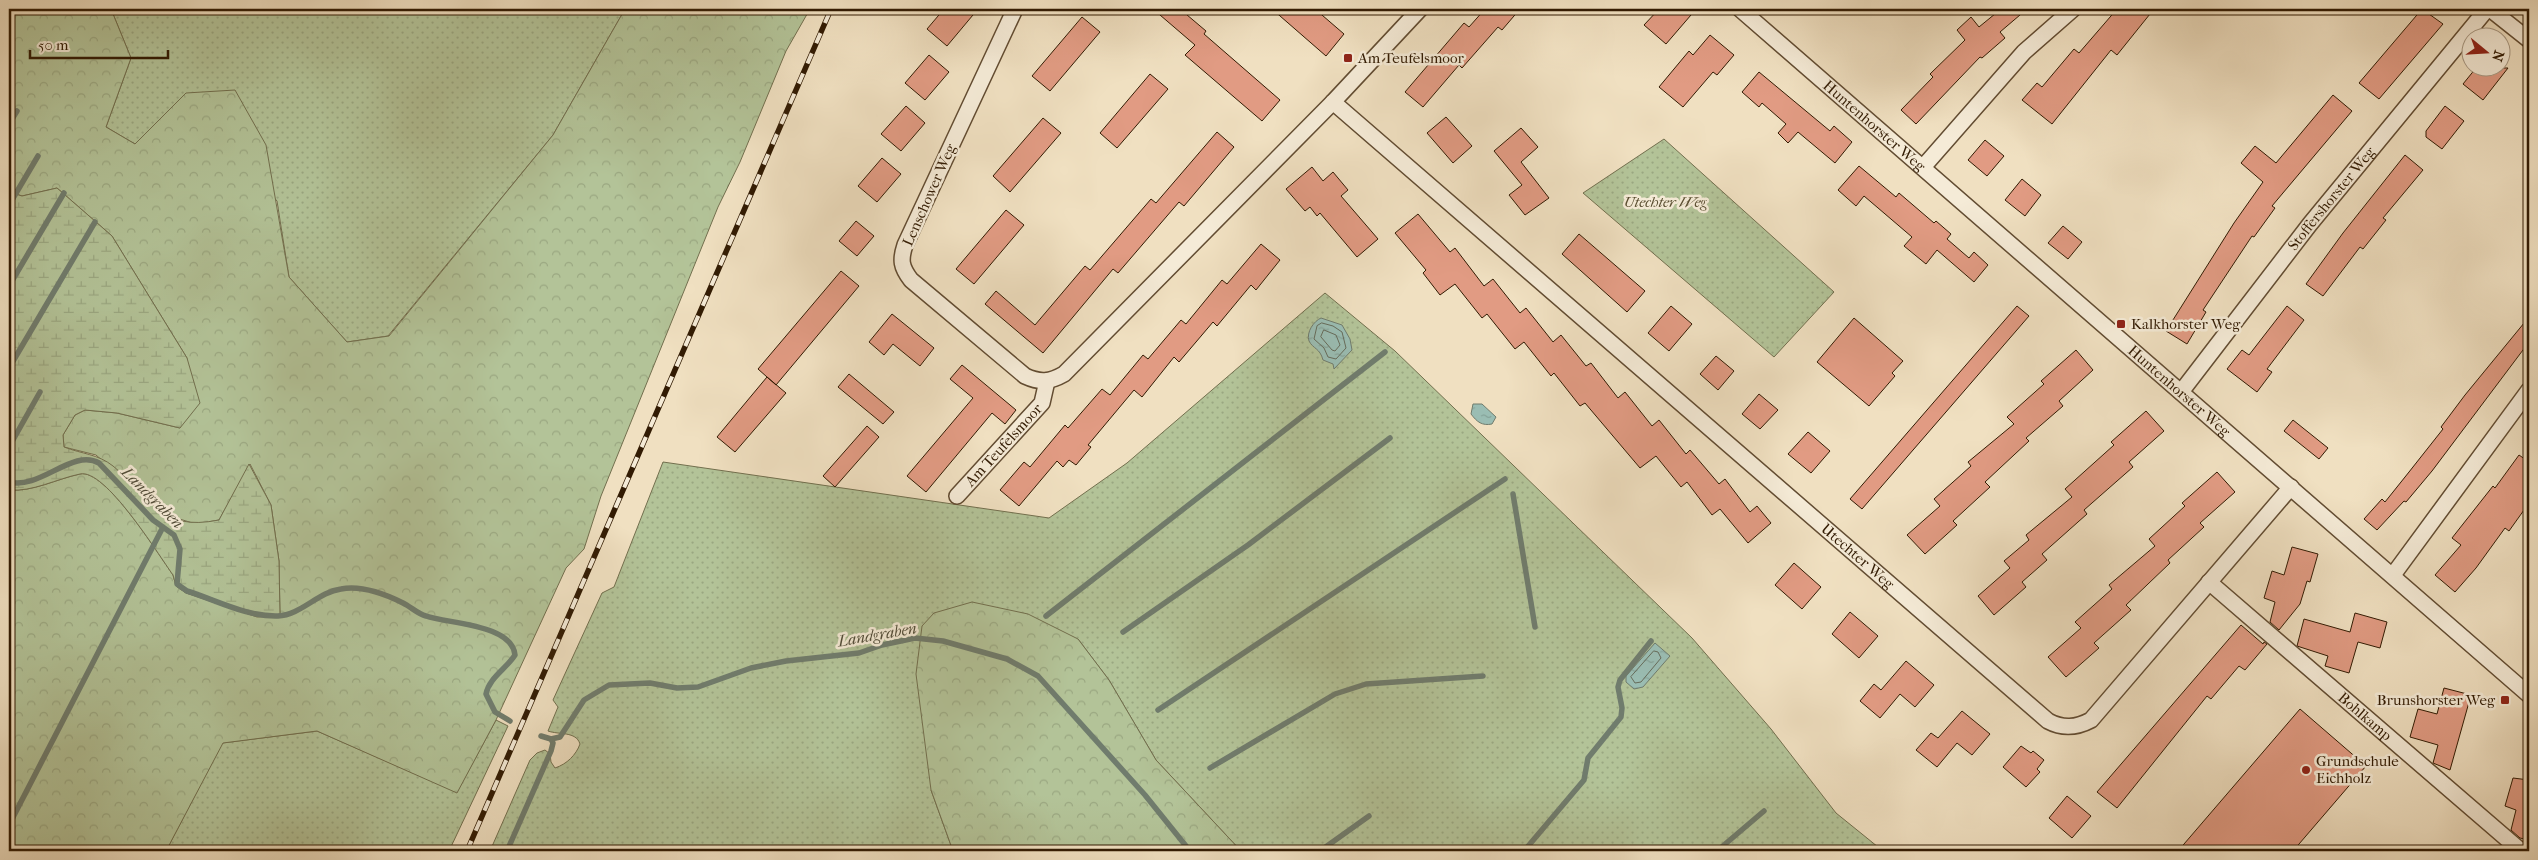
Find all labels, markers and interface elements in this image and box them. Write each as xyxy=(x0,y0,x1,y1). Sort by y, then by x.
scale bar xyxy=(30,28,168,60)
north arrow xyxy=(2460,28,2510,78)
text: 50 m xyxy=(38,36,69,54)
text: N xyxy=(2488,48,2508,64)
place label: Am Teufelsmoor xyxy=(1357,49,1464,67)
marker: Am Teufelsmoor xyxy=(1342,52,1354,64)
street label: Huntenhorster Weg xyxy=(1819,76,1930,176)
street label: Lenschower Weg xyxy=(898,140,960,249)
street label: Stoffershorster Weg xyxy=(2284,142,2379,254)
park label: Utechter Weg xyxy=(1624,193,1708,211)
place label: Kalkhorster Weg xyxy=(2131,315,2241,333)
marker: Kalkhorster Weg xyxy=(2115,318,2127,330)
street label: Huntenhorster Weg xyxy=(2124,342,2235,441)
street label: Am Teufelsmoor xyxy=(961,399,1046,491)
water label: Landgraben xyxy=(117,462,188,532)
street label: Utechter Weg xyxy=(1817,520,1899,593)
water label: Landgraben xyxy=(835,618,918,651)
street label: Bohlkamp xyxy=(2334,688,2396,745)
place label: Brunshorster Weg xyxy=(2377,691,2496,709)
marker: Brunshorster Weg xyxy=(2499,694,2511,706)
place label: Grundschule Eichholz xyxy=(2316,752,2399,787)
marker: Grundschule Eichholz xyxy=(2300,764,2312,776)

